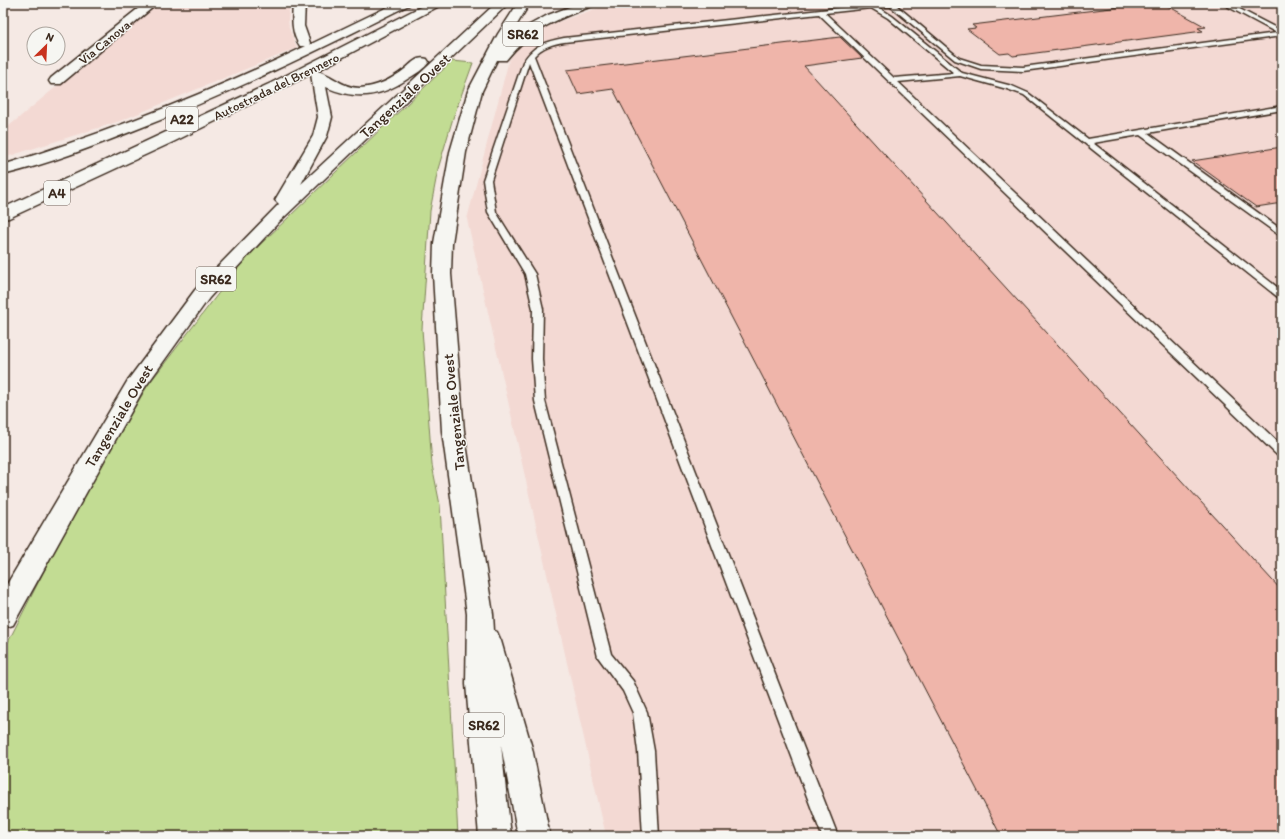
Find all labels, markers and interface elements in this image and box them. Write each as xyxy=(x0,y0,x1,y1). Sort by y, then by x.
street label: Via Canova xyxy=(76,17,134,68)
road number: SR62 xyxy=(503,22,543,46)
north arrow xyxy=(26,26,66,66)
text: N xyxy=(44,30,56,45)
street label: Autostrada del Brennero xyxy=(211,49,342,123)
street label: Tangenziale Ovest xyxy=(356,49,454,143)
road number: A22 xyxy=(166,107,198,131)
road number: A4 xyxy=(44,181,70,205)
road number: SR62 xyxy=(196,267,236,291)
street label: Tangenziale Ovest xyxy=(439,352,469,471)
street label: Tangenziale Ovest xyxy=(81,361,157,471)
road number: SR62 xyxy=(464,713,504,737)

